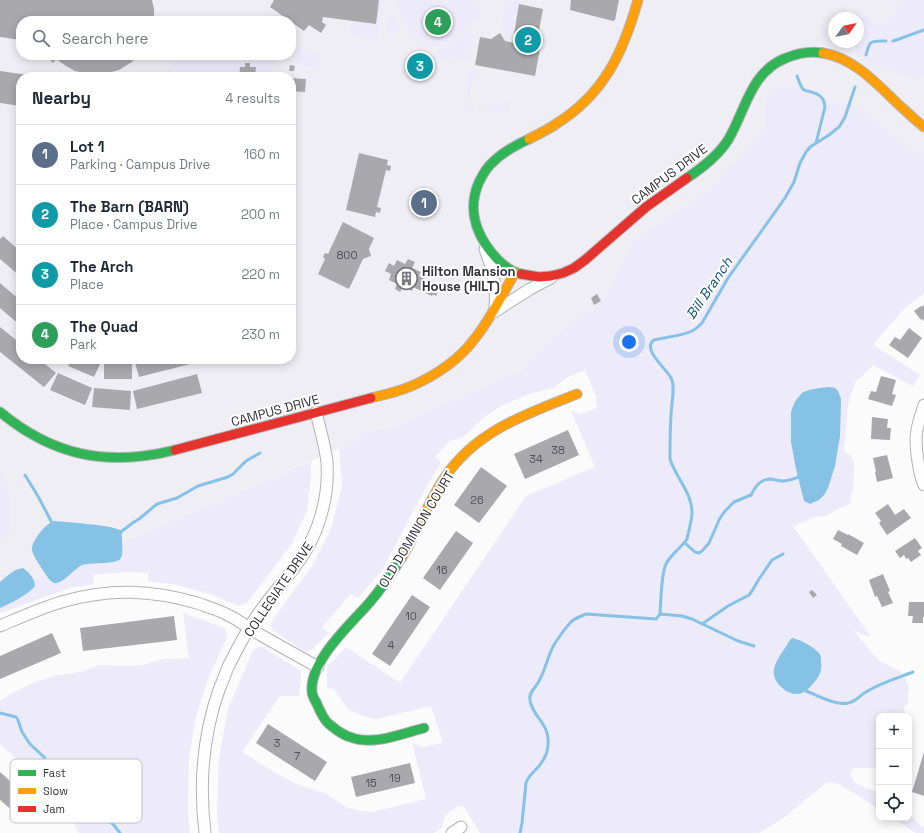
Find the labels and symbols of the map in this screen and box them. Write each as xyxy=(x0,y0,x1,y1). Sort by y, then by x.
pin: 4 xyxy=(425,7,451,37)
north arrow xyxy=(828,12,864,48)
pin: 2 xyxy=(515,25,541,55)
pin: 3 xyxy=(407,51,433,81)
street label: CAMPUS DRIVE xyxy=(628,140,711,209)
pin: 1 xyxy=(411,188,437,218)
house number: 800 xyxy=(337,248,357,262)
water label: Bill Branch xyxy=(682,253,737,322)
place label: Hilton Mansion House (HILT) xyxy=(422,263,516,295)
building icon: Hilton Mansion House (HILT) xyxy=(393,265,419,291)
your location xyxy=(619,332,639,352)
street label: CAMPUS DRIVE xyxy=(229,391,321,430)
house number: 38 xyxy=(551,443,565,457)
house number: 34 xyxy=(529,452,543,466)
street label: OLD DOMINION COURT xyxy=(375,467,458,591)
house number: 26 xyxy=(470,493,484,507)
street label: COLLEGIATE DRIVE xyxy=(240,538,317,640)
house number: 16 xyxy=(436,563,448,577)
house number: 10 xyxy=(405,609,417,623)
house number: 4 xyxy=(388,638,395,652)
house number: 3 xyxy=(274,736,281,750)
house number: 7 xyxy=(294,749,300,763)
legend xyxy=(10,759,142,823)
text: Fast xyxy=(43,766,66,780)
house number: 19 xyxy=(389,771,401,785)
house number: 15 xyxy=(365,776,377,790)
text: Slow xyxy=(43,784,68,798)
text: Jam xyxy=(43,802,65,816)

